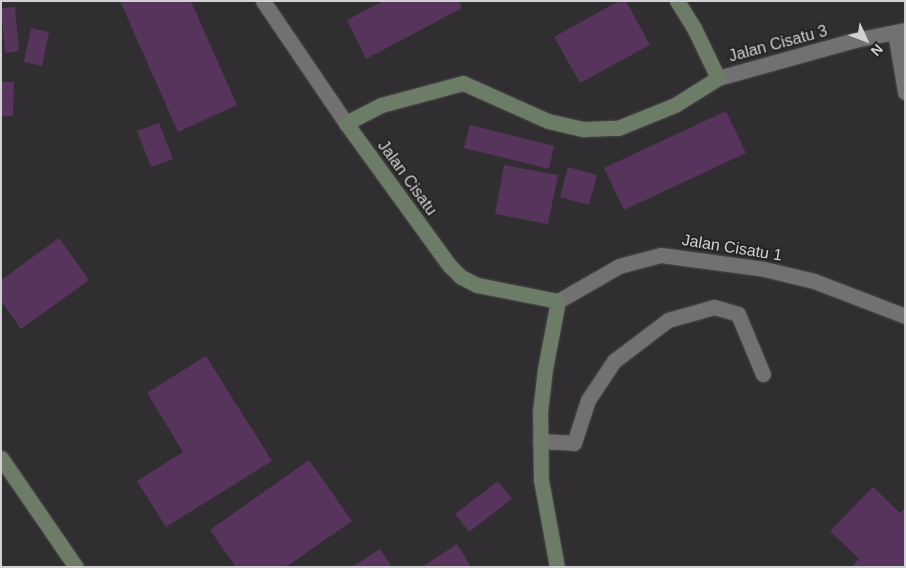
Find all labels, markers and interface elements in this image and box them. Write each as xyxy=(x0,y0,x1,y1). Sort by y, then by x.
north arrow xyxy=(841,15,891,65)
street label: Jalan Cisatu 3 xyxy=(727,22,829,66)
text: N xyxy=(868,41,886,59)
street label: Jalan Cisatu xyxy=(373,137,441,219)
street label: Jalan Cisatu 1 xyxy=(680,231,784,265)

